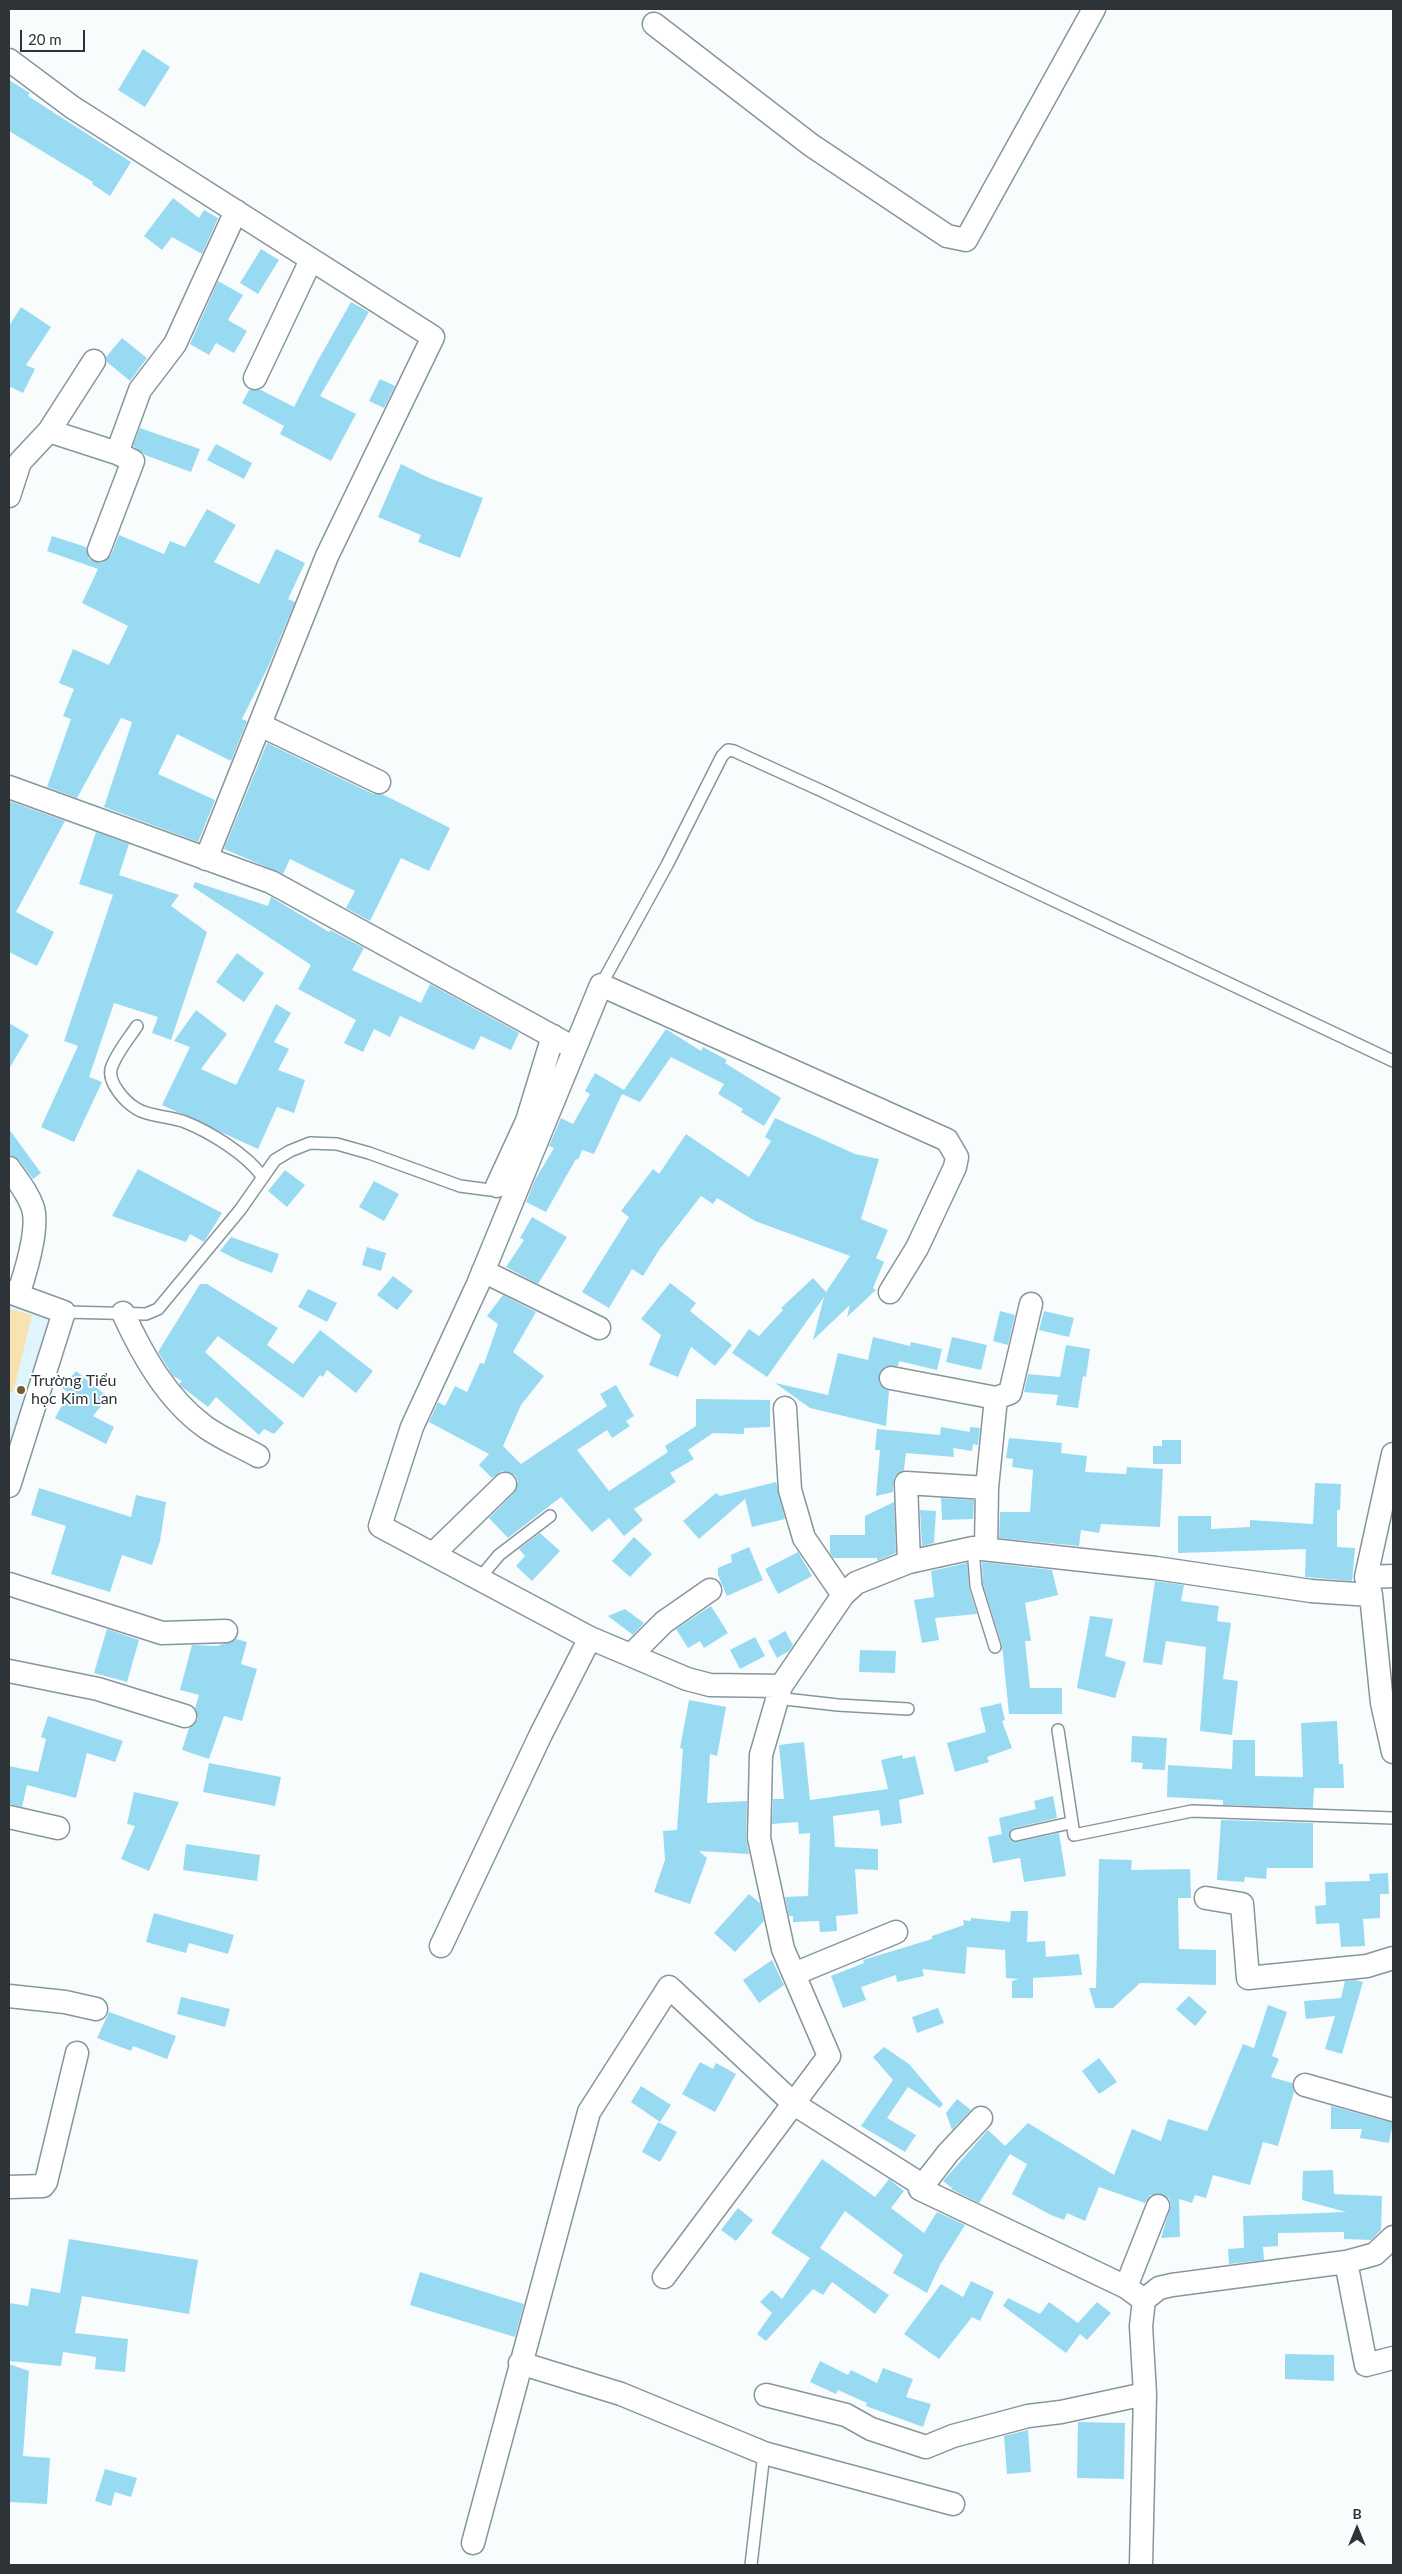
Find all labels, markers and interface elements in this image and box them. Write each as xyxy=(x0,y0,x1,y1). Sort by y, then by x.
scale bar xyxy=(22,20,88,52)
text: 20 m xyxy=(28,30,62,48)
place label: Trường Tiểu học Kim Lan xyxy=(31,1371,118,1409)
marker: Trường Tiểu học Kim Lan xyxy=(15,1384,27,1396)
north arrow xyxy=(1332,2504,1382,2554)
text: B xyxy=(1352,2505,1362,2522)

